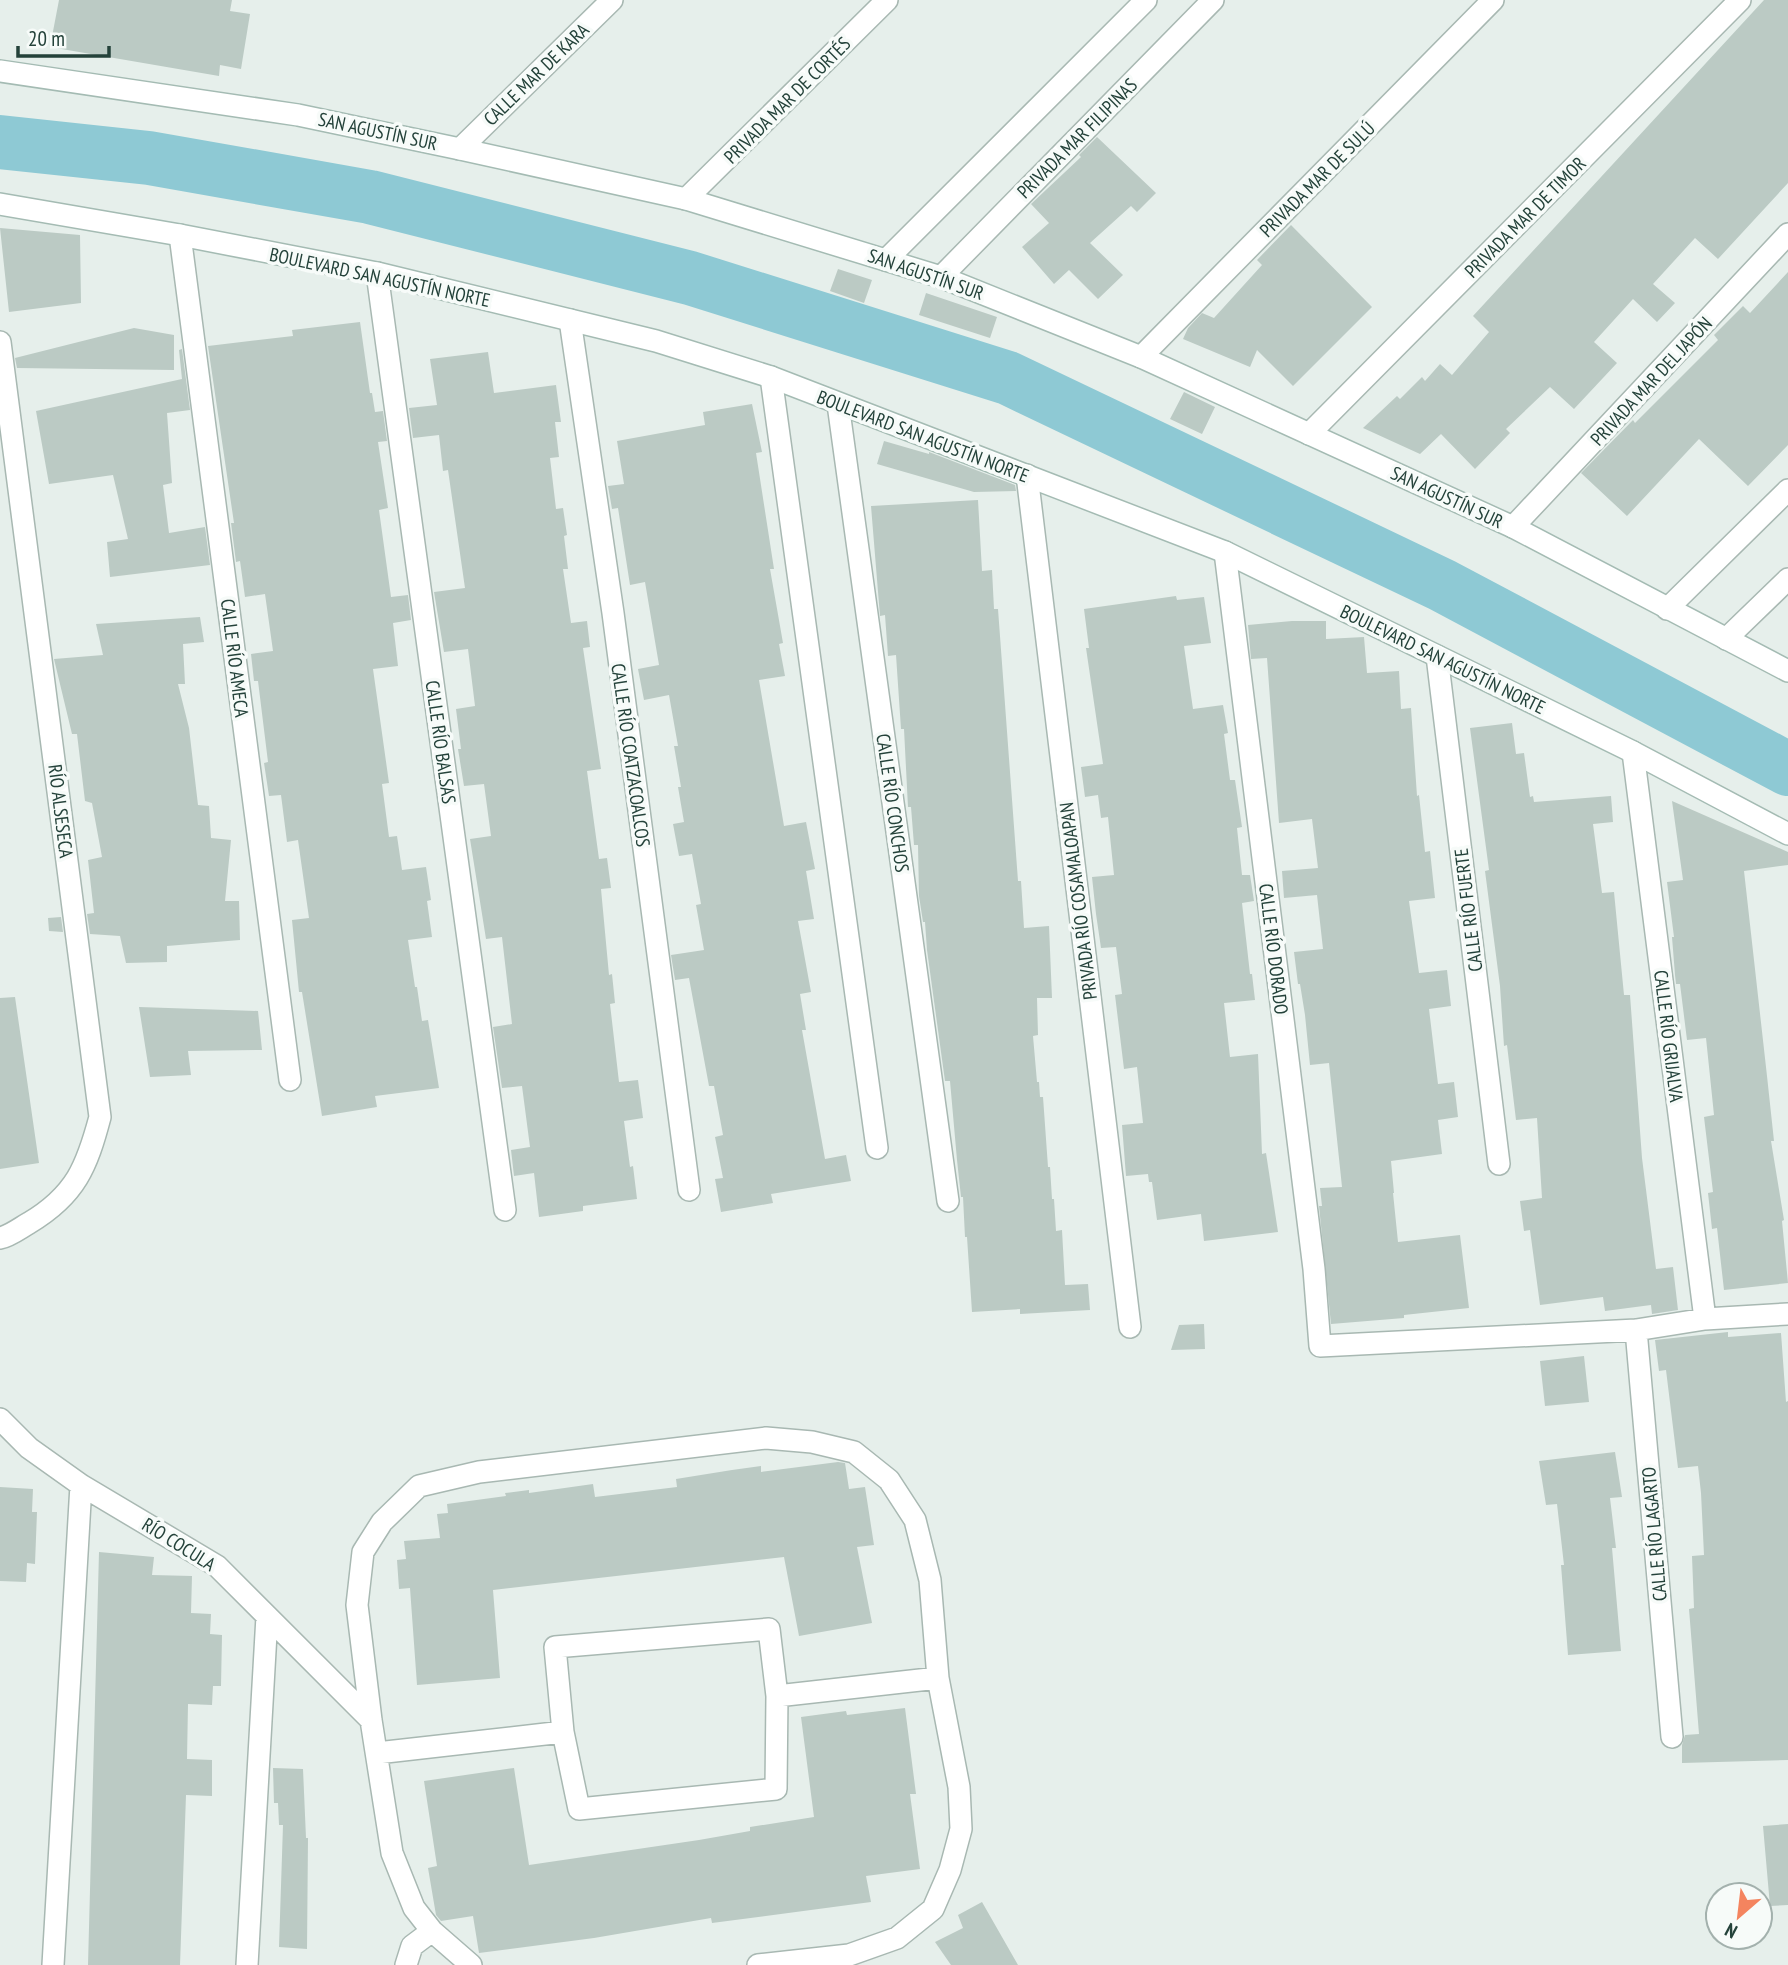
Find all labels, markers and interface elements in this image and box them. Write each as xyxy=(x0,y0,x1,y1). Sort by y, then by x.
scale bar xyxy=(18,14,108,58)
street label: CALLE MAR DE KARA xyxy=(478,18,594,130)
text: 20 m xyxy=(28,25,65,52)
street label: PRIVADA MAR DE CORTÉS xyxy=(719,32,855,168)
street label: PRIVADA MAR FILIPINAS xyxy=(1012,73,1142,203)
street label: SAN AGUSTÍN SUR xyxy=(316,107,440,155)
street label: PRIVADA MAR DE SULÚ xyxy=(1254,116,1380,242)
street label: PRIVADA MAR DE TIMOR xyxy=(1459,151,1591,283)
street label: BOULEVARD SAN AGUSTÍN NORTE xyxy=(267,242,493,312)
street label: SAN AGUSTÍN SUR xyxy=(865,243,987,305)
street label: PRIVADA MAR DEL JAPÓN xyxy=(1585,312,1717,450)
street label: BOULEVARD SAN AGUSTÍN NORTE xyxy=(814,384,1032,488)
street label: SAN AGUSTÍN SUR xyxy=(1387,461,1507,533)
street label: CALLE RÍO AMECA xyxy=(216,597,254,719)
street label: BOULEVARD SAN AGUSTÍN NORTE xyxy=(1337,599,1549,719)
street label: CALLE RÍO COATZACOALCOS xyxy=(606,662,656,848)
street label: CALLE RÍO BALSAS xyxy=(420,679,462,805)
street label: CALLE RÍO CONCHOS xyxy=(871,732,915,874)
street label: RÍO ALSESECA xyxy=(43,763,79,859)
street label: PRIVADA RÍO COSAMALOAPAN xyxy=(1054,801,1102,1001)
street label: CALLE RÍO FUERTE xyxy=(1449,847,1487,973)
street label: CALLE RÍO DORADO xyxy=(1254,882,1294,1016)
street label: CALLE RÍO GRIJALVA xyxy=(1649,969,1689,1103)
street label: CALLE RÍO LAGARTO xyxy=(1636,1466,1672,1602)
street label: RÍO COCULA xyxy=(138,1512,220,1576)
north arrow xyxy=(1704,1881,1774,1951)
text: N xyxy=(1721,1918,1741,1944)

